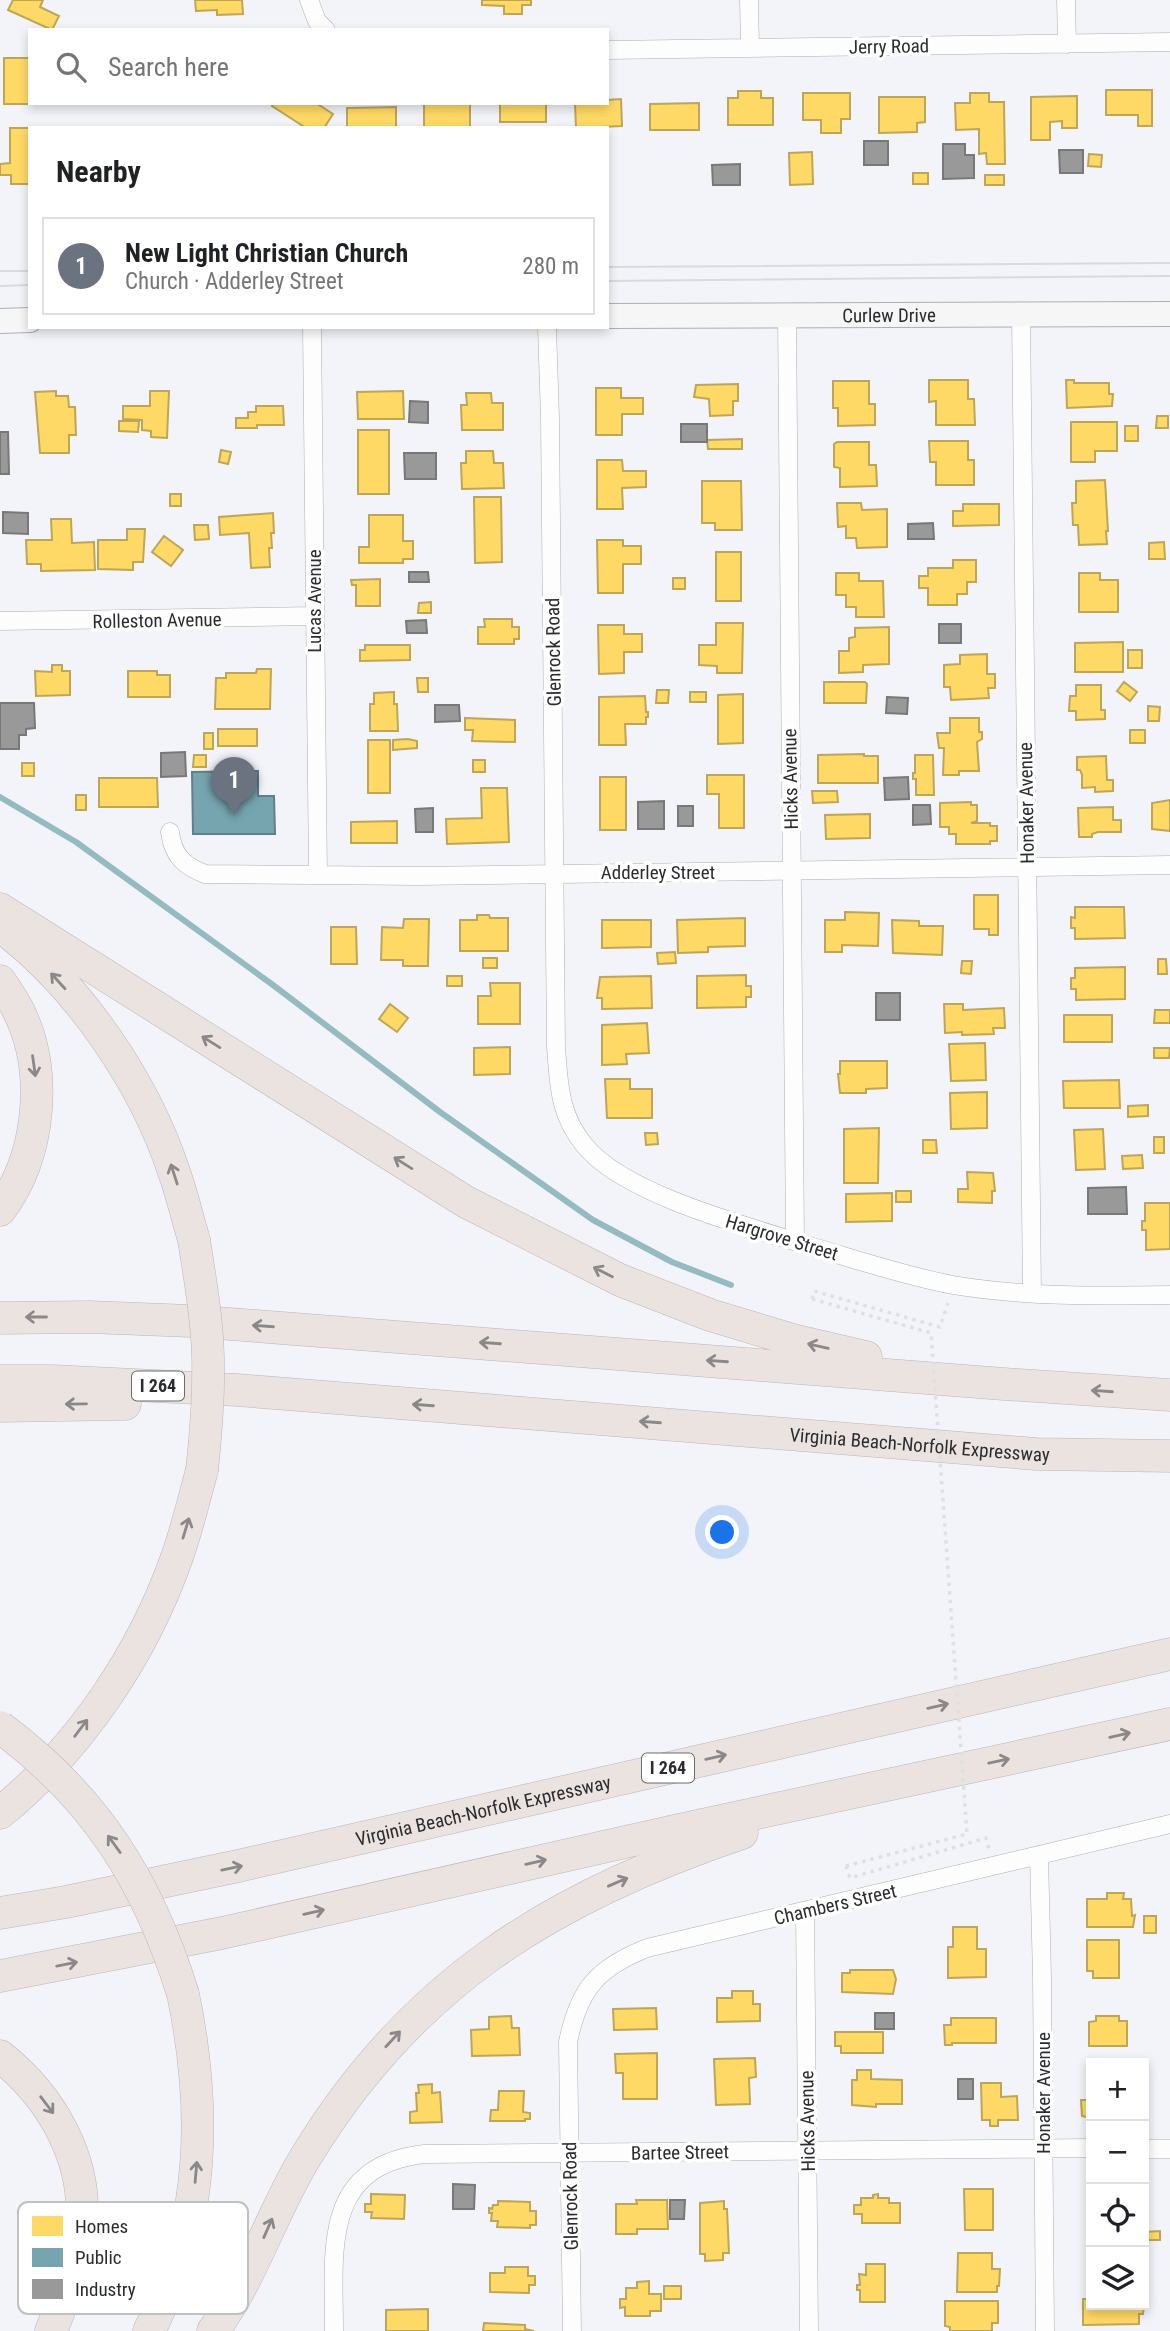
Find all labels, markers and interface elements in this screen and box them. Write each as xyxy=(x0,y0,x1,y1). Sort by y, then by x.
search box xyxy=(28,28,609,105)
street label: Jerry Road xyxy=(849,34,929,59)
icon: search xyxy=(52,48,90,86)
text: Search here xyxy=(108,52,229,82)
text: Nearby xyxy=(56,154,141,189)
text: New Light Christian Church xyxy=(125,238,408,268)
text: 1 xyxy=(75,253,87,280)
text: 280 m xyxy=(522,253,579,280)
text: Church · Adderley Street xyxy=(125,268,344,295)
street label: Curlew Drive xyxy=(842,304,936,327)
street label: Lucas Avenue xyxy=(303,549,326,653)
street label: Glenrock Road xyxy=(541,597,566,707)
street label: Rolleston Avenue xyxy=(92,608,222,633)
street label: Hicks Avenue xyxy=(778,728,803,830)
street label: Honaker Avenue xyxy=(1014,742,1039,864)
pin: 1 xyxy=(211,757,257,815)
street label: Adderley Street xyxy=(601,861,715,884)
one-way arrow xyxy=(50,973,67,990)
one-way arrow xyxy=(202,1034,221,1049)
one-way arrow xyxy=(27,1054,40,1077)
one-way arrow xyxy=(394,1156,414,1170)
one-way arrow xyxy=(167,1164,180,1186)
street label: Hargrove Street xyxy=(723,1209,841,1266)
one-way arrow xyxy=(593,1264,614,1278)
one-way arrow xyxy=(25,1310,48,1324)
one-way arrow xyxy=(252,1319,275,1332)
one-way arrow xyxy=(479,1336,502,1349)
one-way arrow xyxy=(807,1339,830,1352)
one-way arrow xyxy=(706,1354,728,1367)
road number: I 264 xyxy=(132,1372,184,1400)
one-way arrow xyxy=(1091,1384,1114,1397)
one-way arrow xyxy=(64,1398,87,1411)
one-way arrow xyxy=(413,1398,435,1411)
one-way arrow xyxy=(640,1415,662,1428)
street label: Virginia Beach-Norfolk Expressway xyxy=(789,1423,1050,1466)
your location xyxy=(705,1515,739,1549)
one-way arrow xyxy=(180,1517,193,1539)
one-way arrow xyxy=(926,1699,949,1713)
one-way arrow xyxy=(73,1719,88,1738)
one-way arrow xyxy=(1108,1728,1131,1741)
one-way arrow xyxy=(704,1749,727,1763)
road number: I 264 xyxy=(642,1754,694,1783)
one-way arrow xyxy=(987,1754,1010,1768)
street label: Virginia Beach-Norfolk Expressway xyxy=(353,1771,613,1851)
one-way arrow xyxy=(107,1835,121,1854)
one-way arrow xyxy=(524,1855,547,1868)
one-way arrow xyxy=(220,1860,243,1874)
one-way arrow xyxy=(607,1875,629,1888)
street label: Chambers Street xyxy=(772,1879,899,1930)
one-way arrow xyxy=(302,1905,325,1919)
one-way arrow xyxy=(55,1957,78,1970)
one-way arrow xyxy=(385,2031,402,2048)
street label: Honaker Avenue xyxy=(1032,2032,1055,2154)
map controls xyxy=(1086,2058,1149,2310)
button: + xyxy=(1086,2058,1149,2121)
street label: Hicks Avenue xyxy=(795,2070,820,2172)
one-way arrow xyxy=(40,2095,54,2114)
button: − xyxy=(1086,2121,1149,2184)
street label: Bartee Street xyxy=(631,2140,729,2165)
street label: Glenrock Road xyxy=(558,2141,583,2251)
one-way arrow xyxy=(190,2162,203,2184)
button: locate xyxy=(1086,2184,1149,2247)
legend xyxy=(18,2202,248,2314)
text: Homes xyxy=(75,2215,128,2238)
one-way arrow xyxy=(262,2218,275,2239)
text: Public xyxy=(75,2246,122,2269)
button: layers xyxy=(1086,2247,1149,2310)
text: Industry xyxy=(75,2278,136,2301)

